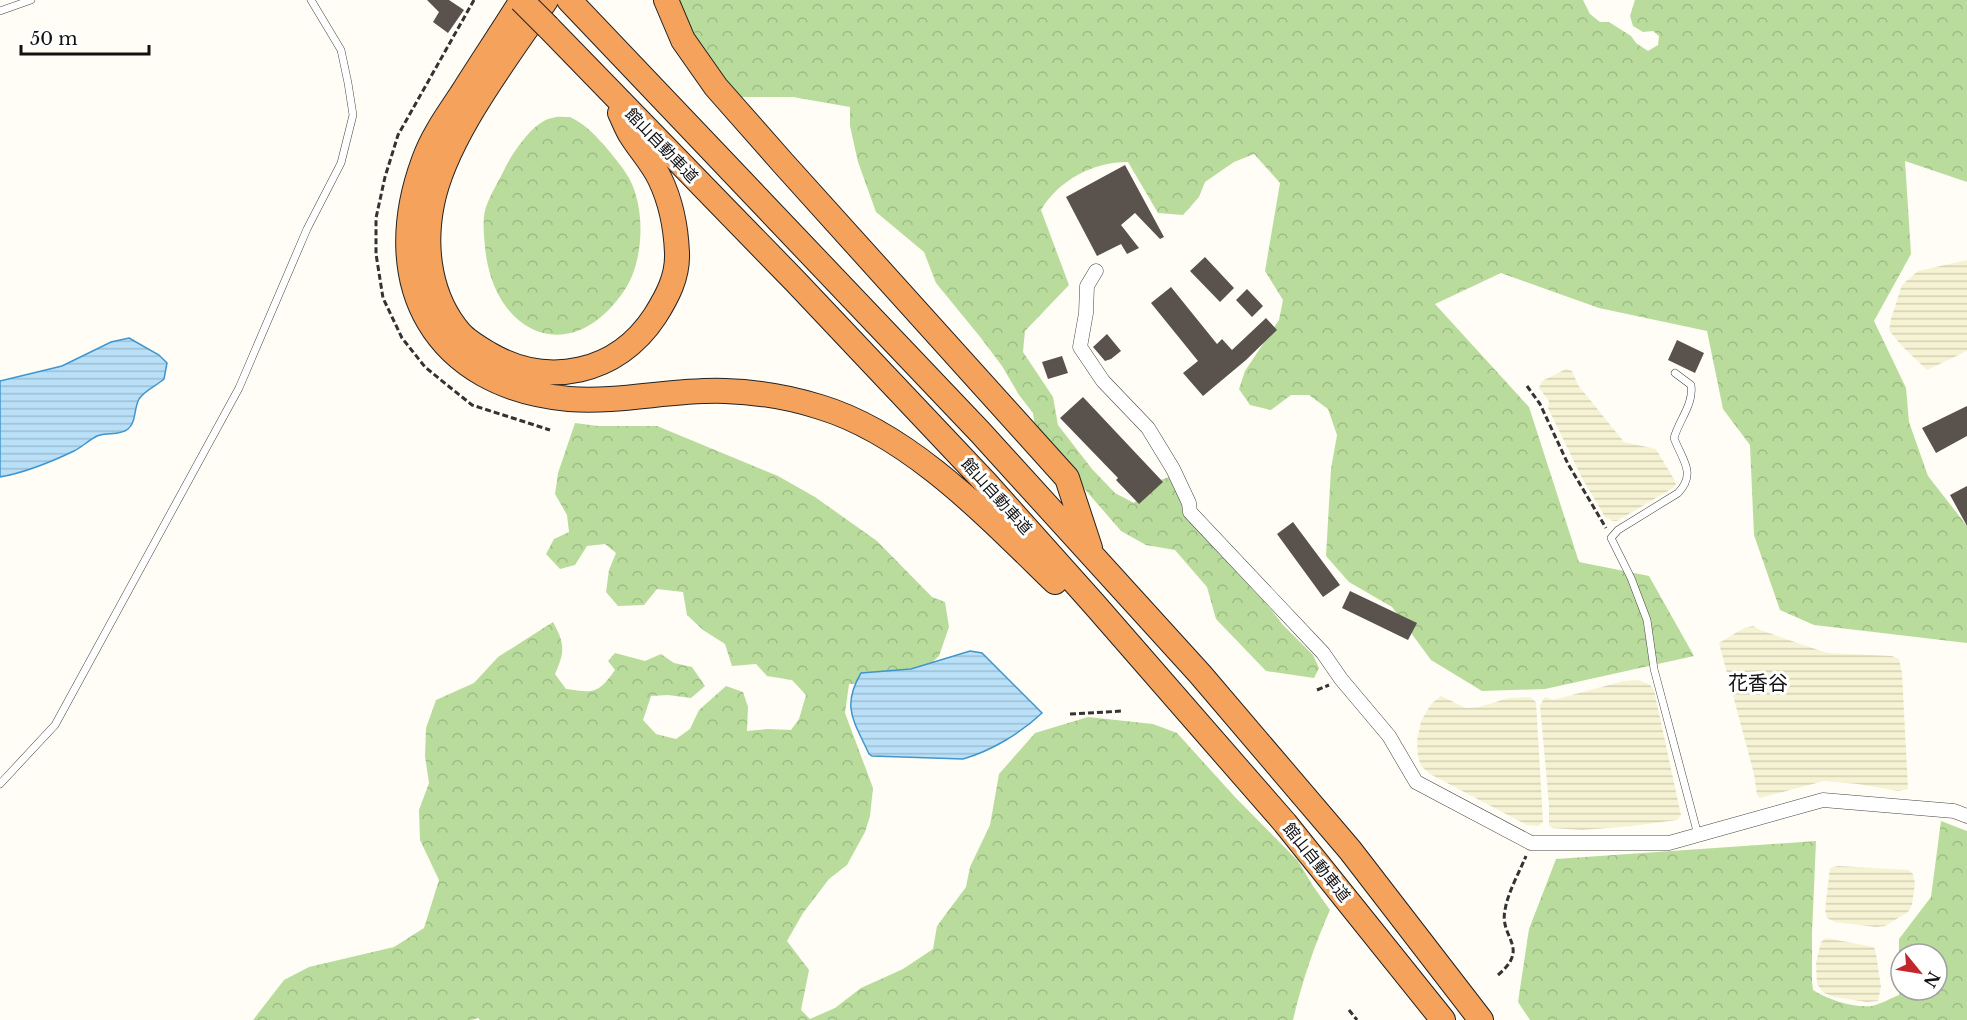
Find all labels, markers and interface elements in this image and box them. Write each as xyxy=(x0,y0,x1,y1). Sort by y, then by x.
scale bar xyxy=(21,18,148,56)
text: 50 m xyxy=(30,28,78,50)
street label: 館山自動車道 xyxy=(621,104,703,186)
street label: 館山自動車道 xyxy=(957,454,1037,538)
district label: 花香谷 xyxy=(1728,671,1788,695)
street label: 館山自動車道 xyxy=(1279,818,1355,906)
north arrow xyxy=(1889,942,1949,1002)
text: N xyxy=(1920,968,1944,991)

